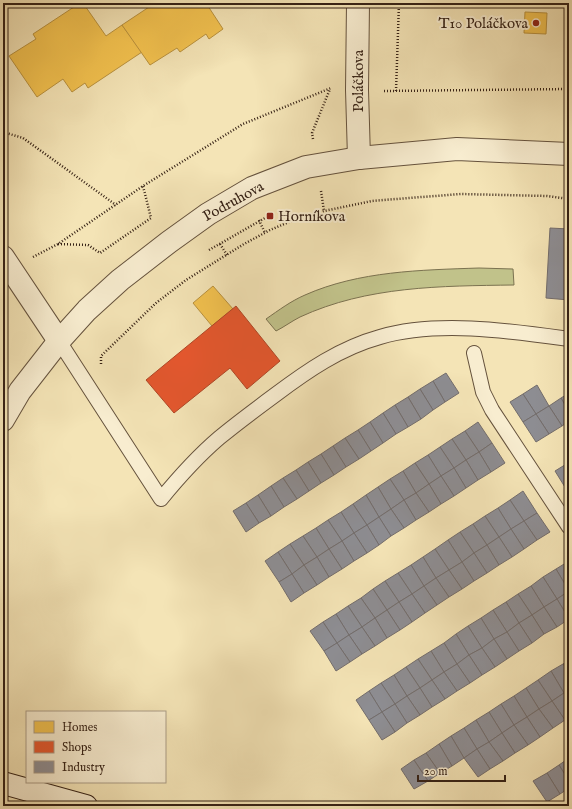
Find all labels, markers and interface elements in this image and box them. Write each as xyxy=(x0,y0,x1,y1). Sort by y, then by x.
place label: T10 Poláčkova xyxy=(439,14,529,33)
marker: T10 Poláčkova xyxy=(531,18,541,28)
street label: Poláčkova xyxy=(349,49,368,112)
street label: Podruhova xyxy=(199,177,267,226)
place label: Horníkova xyxy=(278,207,346,226)
marker: Horníkova xyxy=(265,211,275,221)
legend xyxy=(26,711,166,783)
text: Homes xyxy=(62,720,98,735)
text: Shops xyxy=(62,740,92,756)
scale bar xyxy=(418,757,505,783)
text: Industry xyxy=(62,760,105,775)
text: 20 m xyxy=(424,764,447,779)

